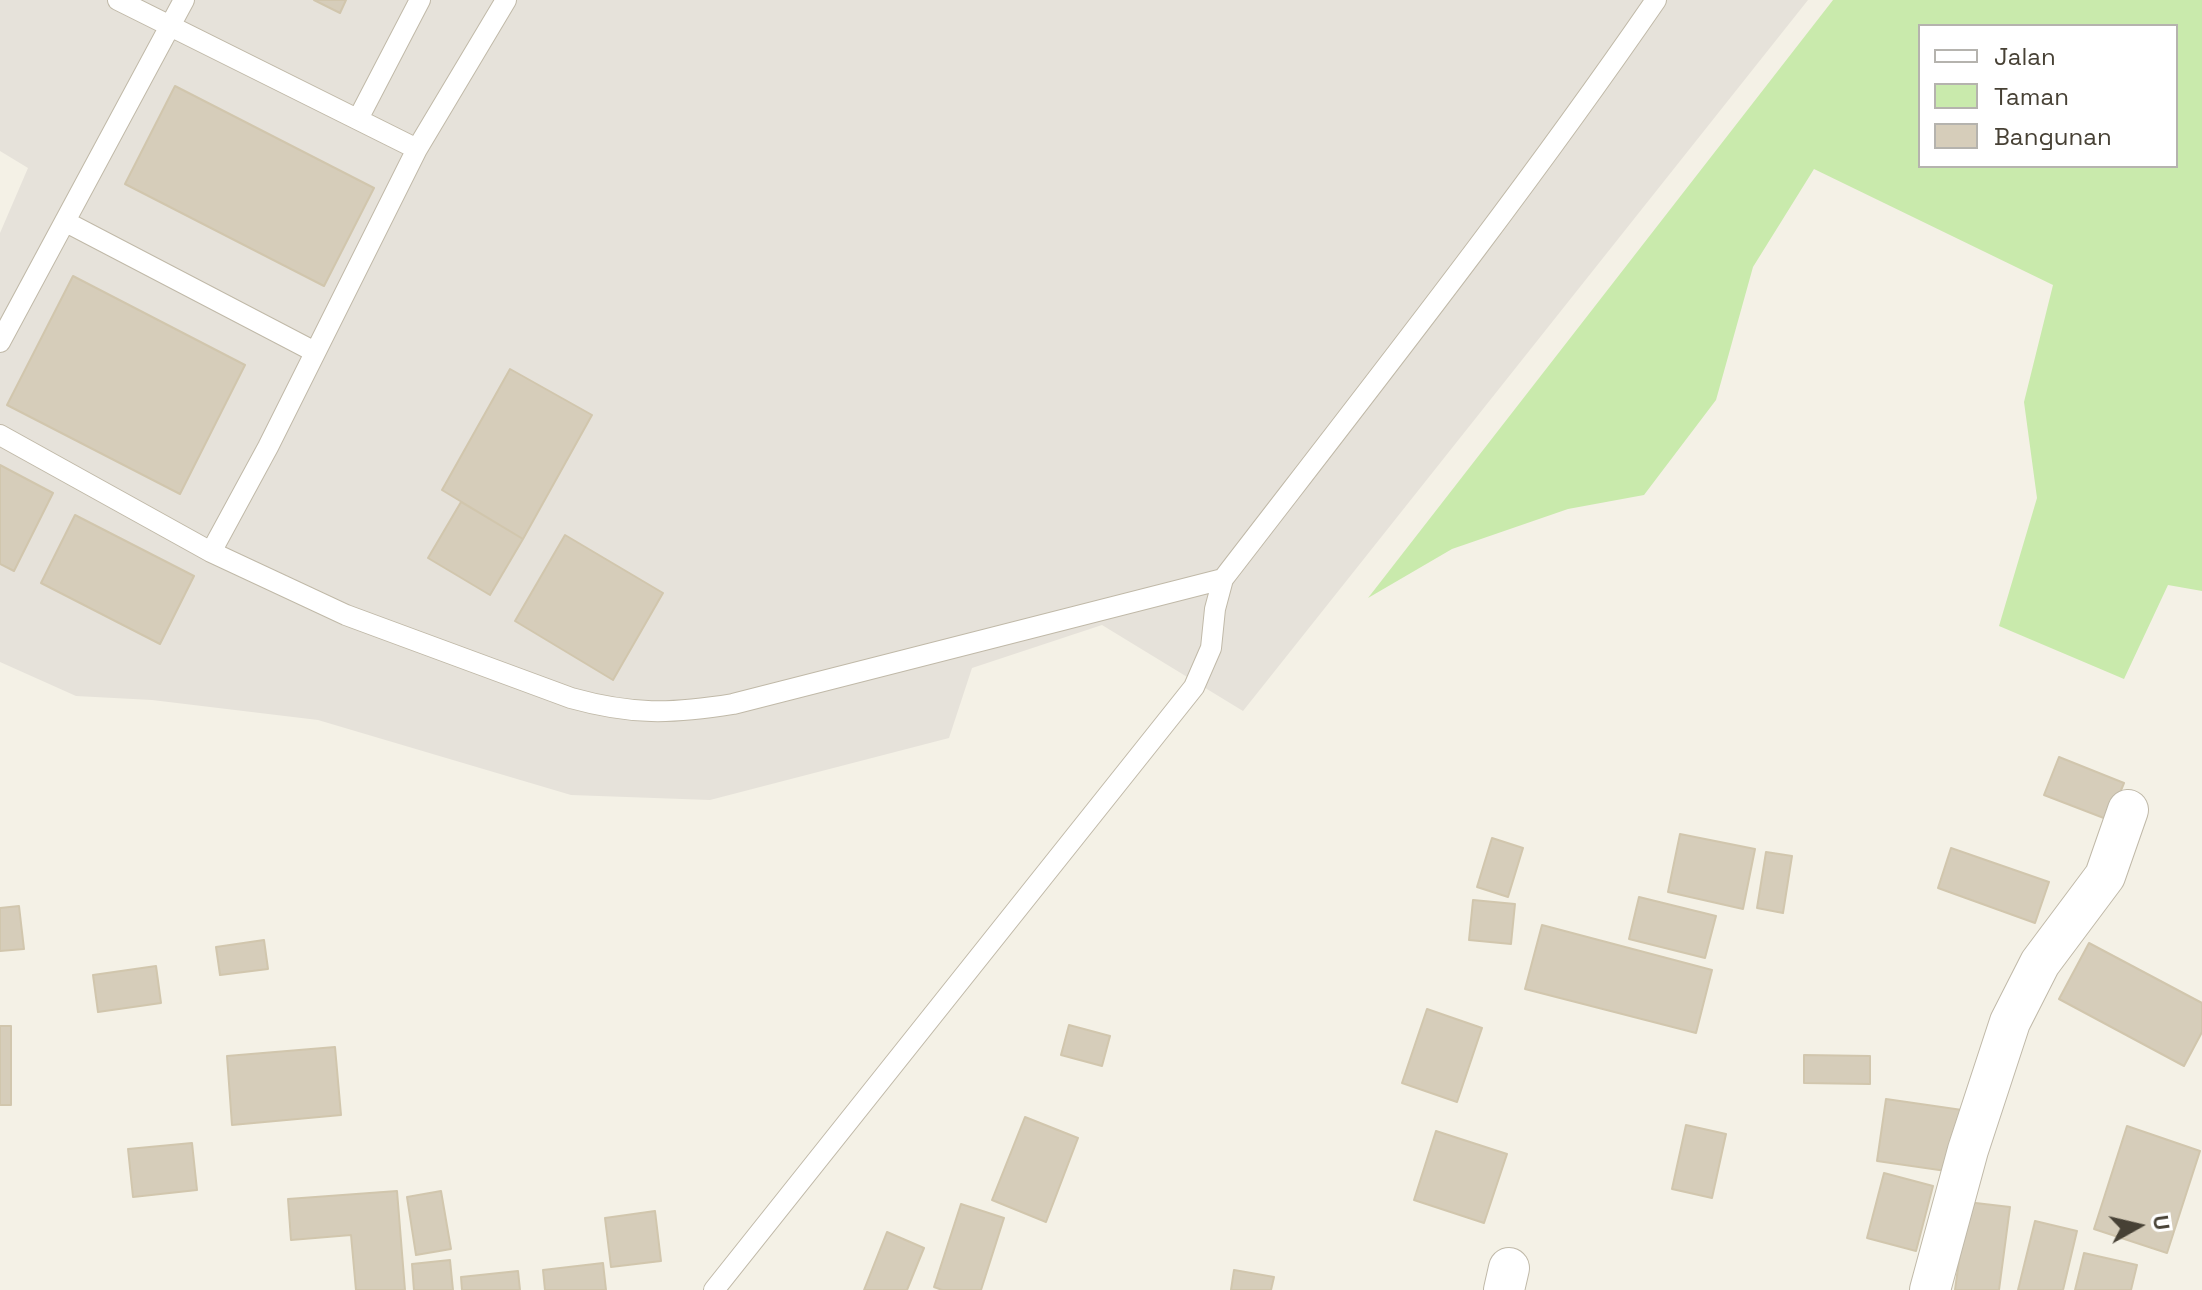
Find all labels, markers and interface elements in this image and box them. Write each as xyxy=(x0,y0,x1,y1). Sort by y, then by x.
legend xyxy=(1918,24,2178,168)
text: Jalan xyxy=(1994,41,2056,72)
text: Taman xyxy=(1994,81,2069,112)
text: Bangunan xyxy=(1994,121,2112,152)
north arrow xyxy=(2098,1186,2178,1266)
text: U xyxy=(2147,1213,2177,1232)

